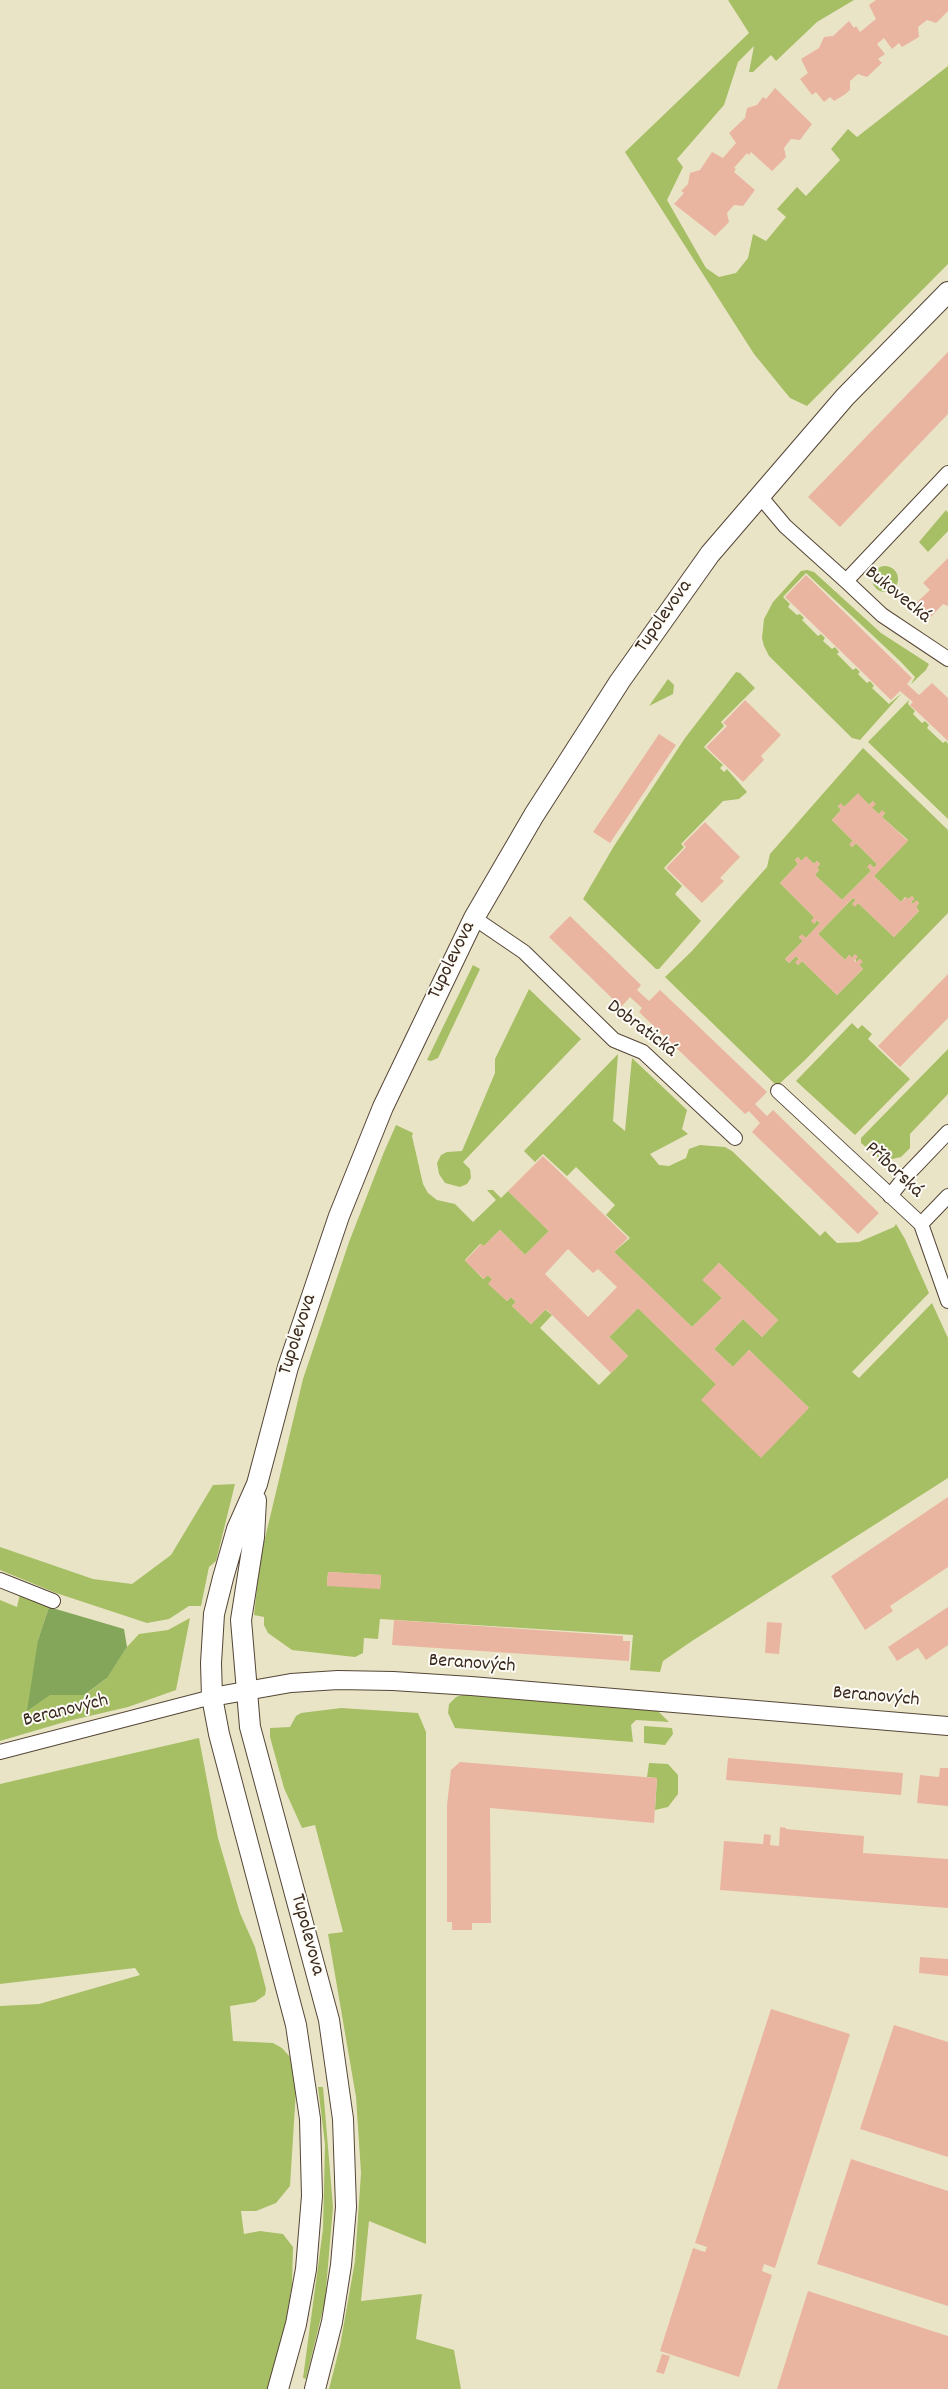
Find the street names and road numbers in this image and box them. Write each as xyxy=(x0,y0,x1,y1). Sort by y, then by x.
street label: Bukovecká xyxy=(859,562,935,630)
street label: Tupolevova xyxy=(631,576,699,658)
street label: Tupolevova xyxy=(424,918,482,1004)
street label: Dobratická xyxy=(601,996,681,1064)
street label: Příborská xyxy=(859,1138,927,1204)
street label: Tupolevova xyxy=(275,1292,323,1378)
street label: Beranových xyxy=(428,1650,516,1680)
street label: Beranových xyxy=(832,1682,920,1714)
street label: Beranových xyxy=(21,1690,111,1734)
street label: Tupolevova xyxy=(284,1892,328,1978)

